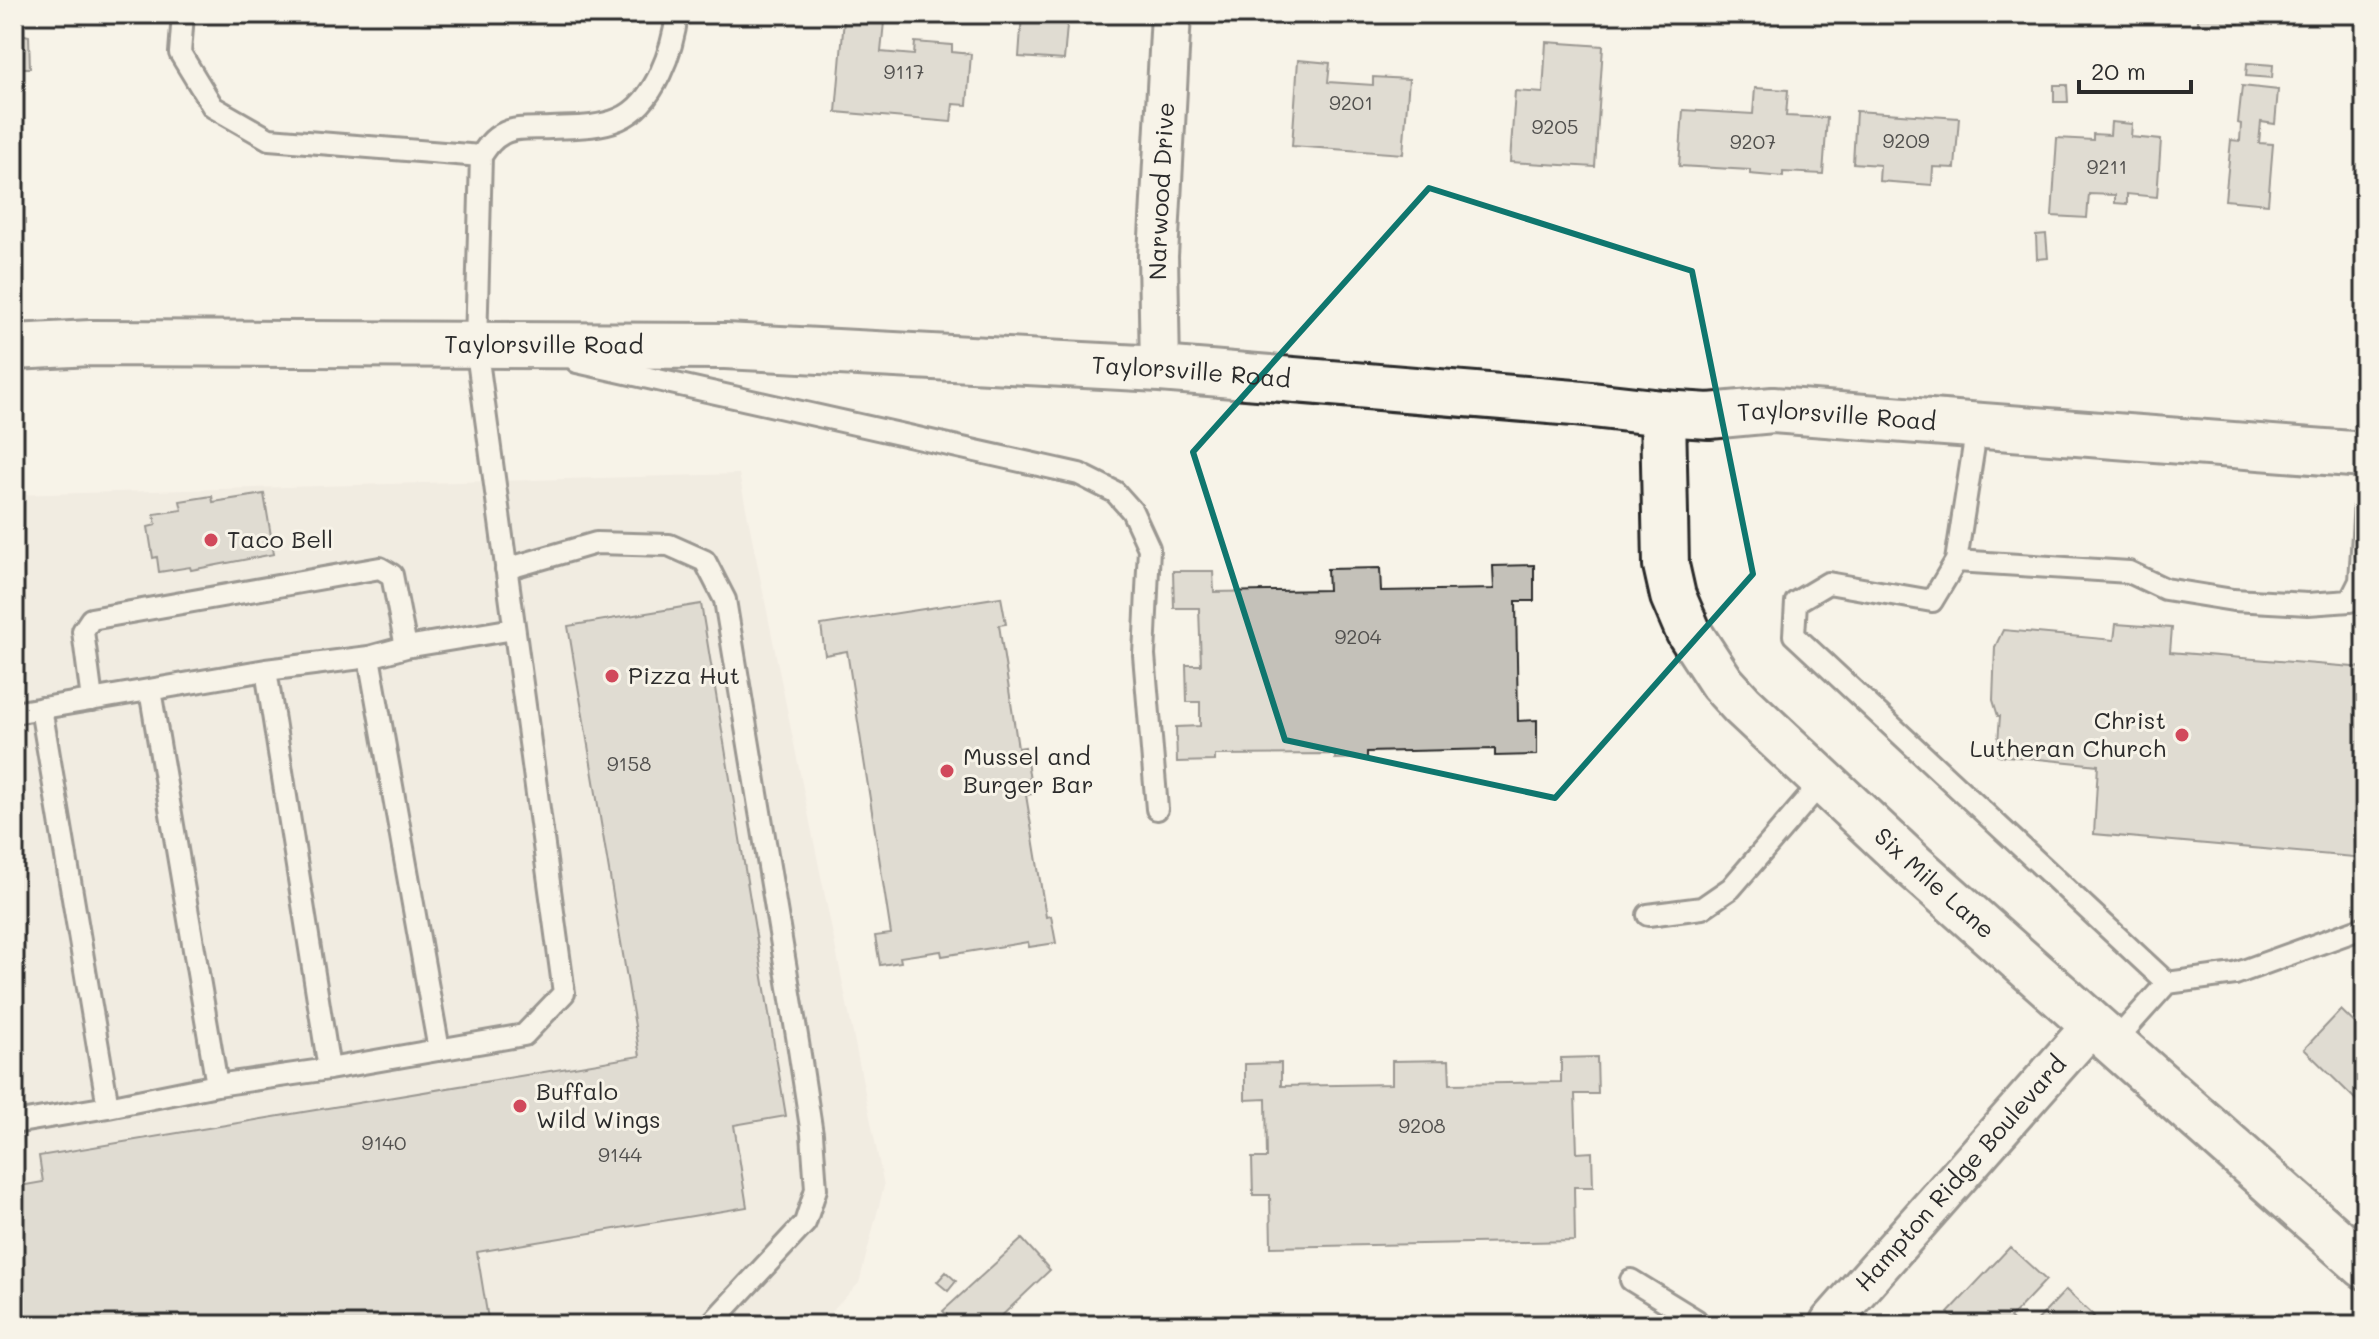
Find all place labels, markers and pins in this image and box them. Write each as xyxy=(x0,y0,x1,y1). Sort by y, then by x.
place label: Taco Bell xyxy=(227,523,333,554)
marker: Taco Bell xyxy=(202,531,220,549)
place label: Pizza Hut xyxy=(628,659,740,690)
marker: Pizza Hut xyxy=(603,667,621,685)
place label: Christ Lutheran Church xyxy=(1970,704,2166,763)
marker: Christ Lutheran Church xyxy=(2173,726,2191,744)
place label: Mussel and Burger Bar xyxy=(963,740,1094,799)
marker: Mussel and Burger Bar xyxy=(938,762,956,780)
place label: Buffalo Wild Wings xyxy=(536,1075,661,1134)
marker: Buffalo Wild Wings xyxy=(511,1097,529,1115)

